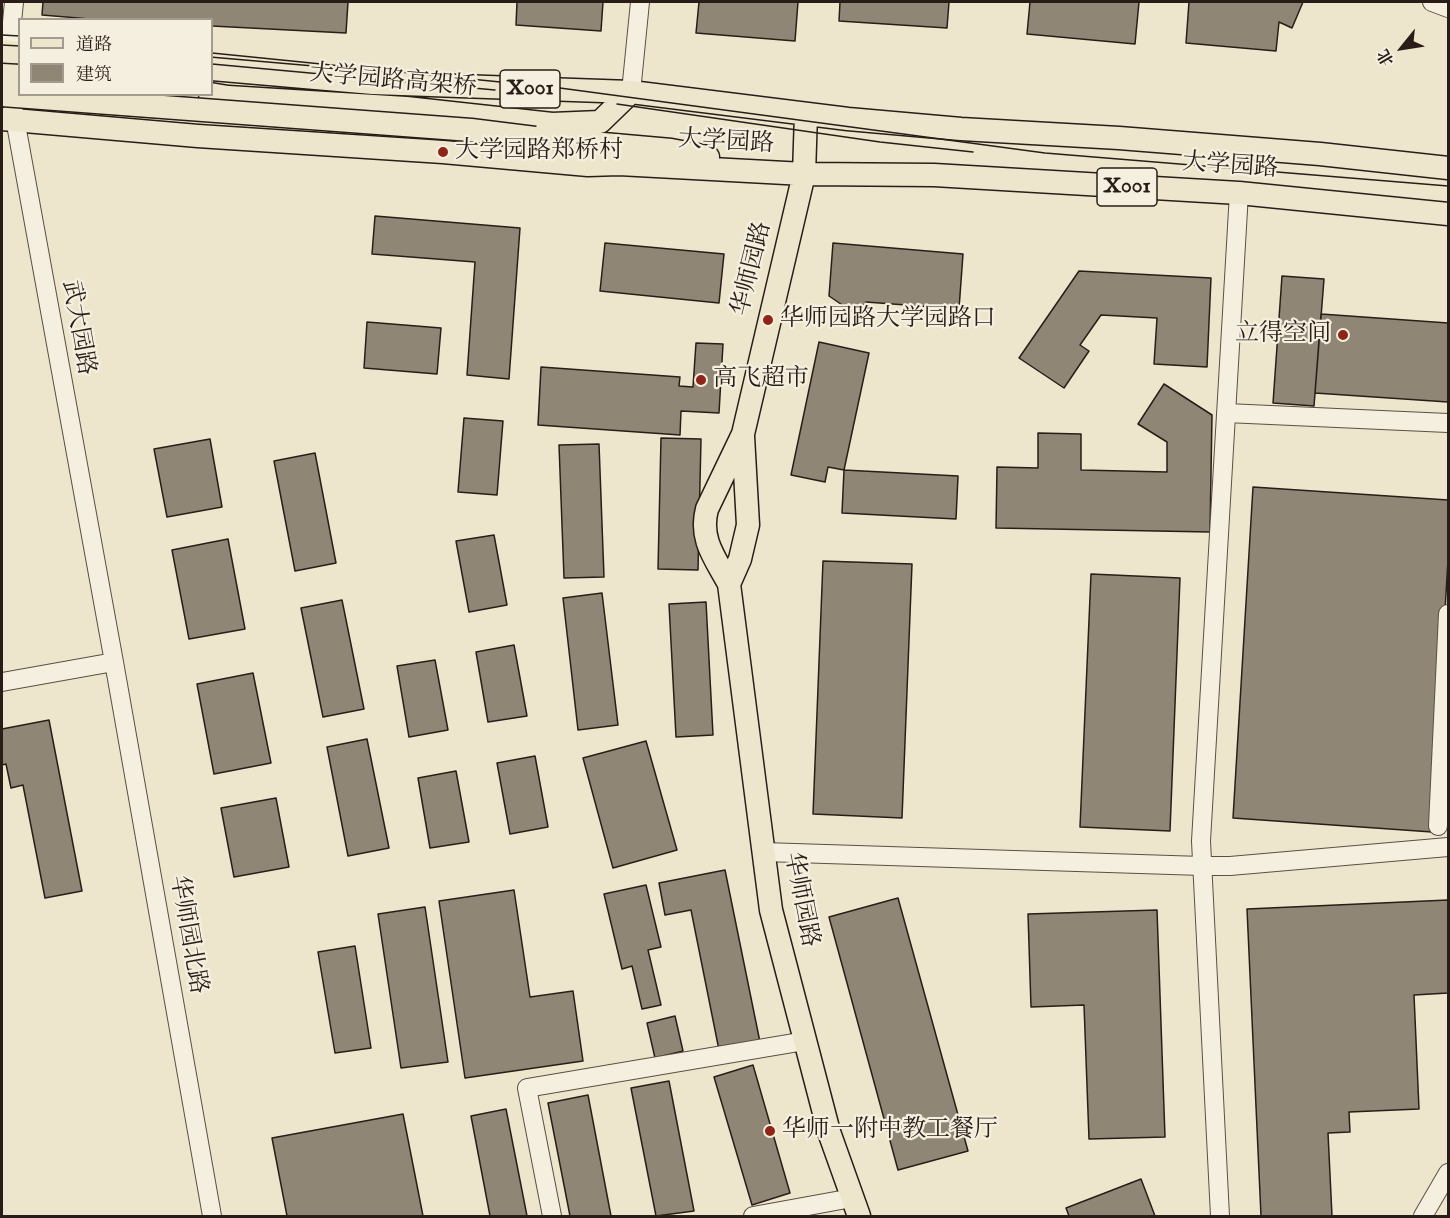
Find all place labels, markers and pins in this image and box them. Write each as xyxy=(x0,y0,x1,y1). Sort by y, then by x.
place label: 大学园路郑桥村 xyxy=(455,138,623,166)
marker: 大学园路郑桥村 xyxy=(436,145,450,159)
place label: 华师园路大学园路口 xyxy=(780,306,996,334)
marker: 华师园路大学园路口 xyxy=(761,313,775,327)
place label: 立得空间 xyxy=(1235,321,1331,349)
marker: 立得空间 xyxy=(1336,328,1350,342)
place label: 高飞超市 xyxy=(713,366,809,394)
marker: 高飞超市 xyxy=(694,373,708,387)
place label: 华师一附中教工餐厅 xyxy=(782,1117,998,1145)
marker: 华师一附中教工餐厅 xyxy=(763,1124,777,1138)

